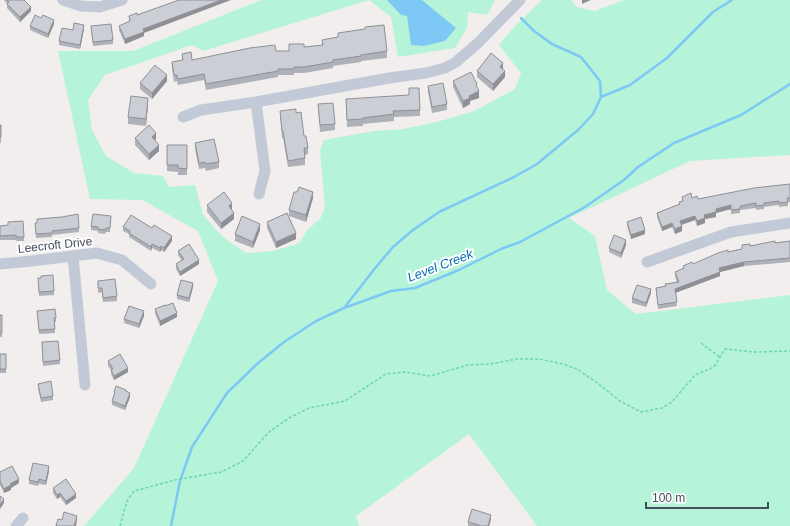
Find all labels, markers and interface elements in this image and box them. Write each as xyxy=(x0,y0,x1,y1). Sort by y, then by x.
street label: Leecroft Drive xyxy=(17,234,93,256)
water label: Level Creek xyxy=(405,245,477,285)
scale bar xyxy=(646,484,768,510)
text: 100 m xyxy=(652,491,685,505)

